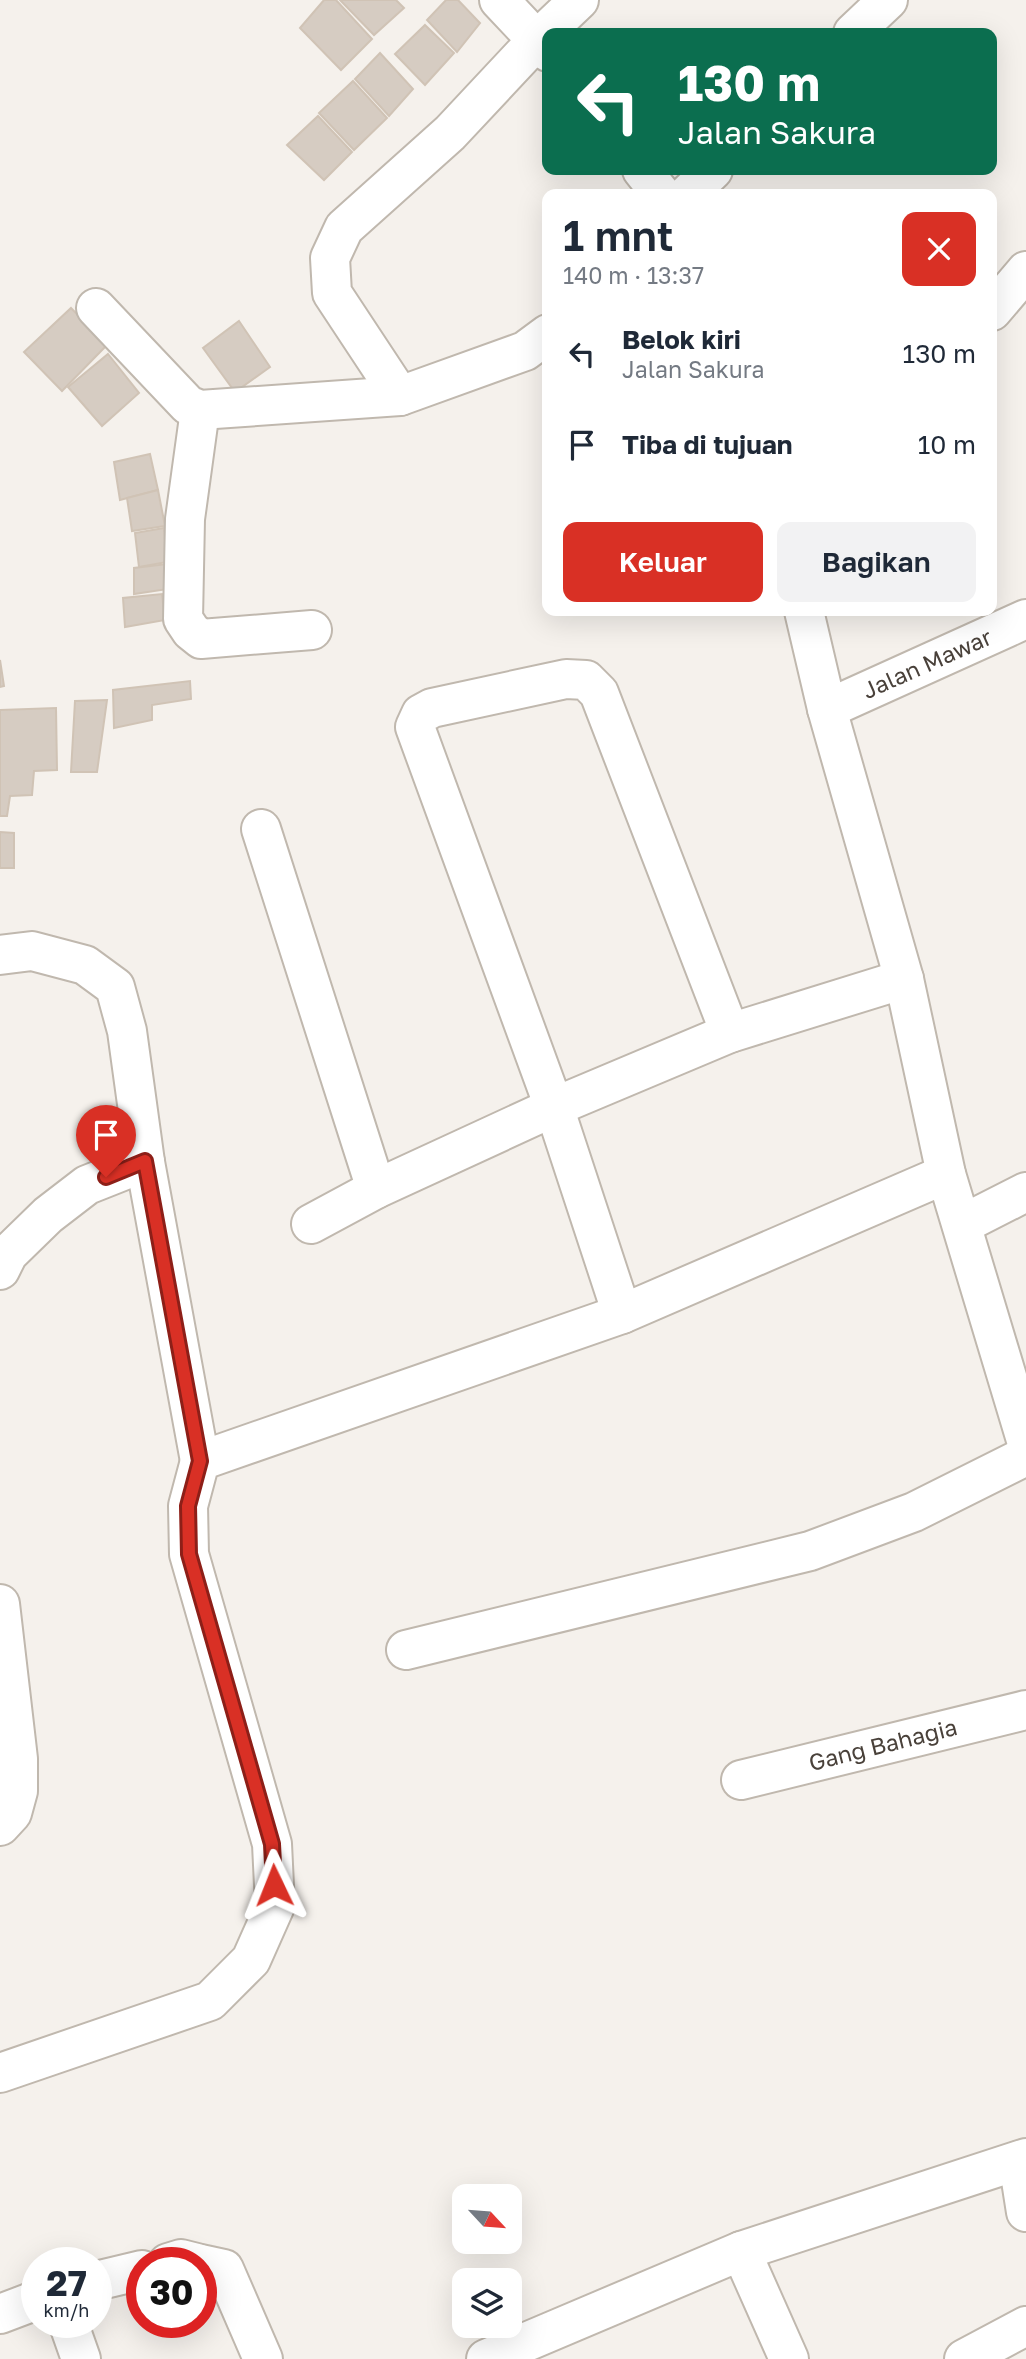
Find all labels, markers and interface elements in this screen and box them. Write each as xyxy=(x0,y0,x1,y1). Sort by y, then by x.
text: 130 m xyxy=(678,53,820,112)
icon: left xyxy=(563,56,654,147)
text: Jalan Sakura xyxy=(678,113,876,151)
text: 1 mnt xyxy=(563,210,674,260)
button: close xyxy=(902,212,976,286)
text: 140 m · 13:37 xyxy=(563,261,704,289)
text: Belok kiri xyxy=(622,324,741,355)
icon: left xyxy=(563,335,601,373)
text: 130 m xyxy=(903,338,976,369)
text: Jalan Sakura xyxy=(622,355,764,383)
icon: arrive xyxy=(563,426,601,464)
text: Tiba di tujuan xyxy=(622,429,792,460)
text: 10 m xyxy=(918,429,976,460)
button: Keluar xyxy=(563,522,763,602)
button: Bagikan xyxy=(777,522,976,602)
street label: Jalan Mawar xyxy=(858,622,996,704)
pin xyxy=(76,1105,136,1177)
icon: arrive xyxy=(87,1116,125,1154)
street label: Gang Bahagia xyxy=(806,1712,960,1776)
position arrow xyxy=(237,1848,311,1922)
north arrow xyxy=(452,2184,522,2254)
map controls xyxy=(452,2184,522,2338)
speed limit sign: 30 xyxy=(126,2247,217,2338)
text: 27 xyxy=(46,2262,87,2304)
button: layers xyxy=(452,2268,522,2338)
text: km/h xyxy=(44,2299,89,2321)

